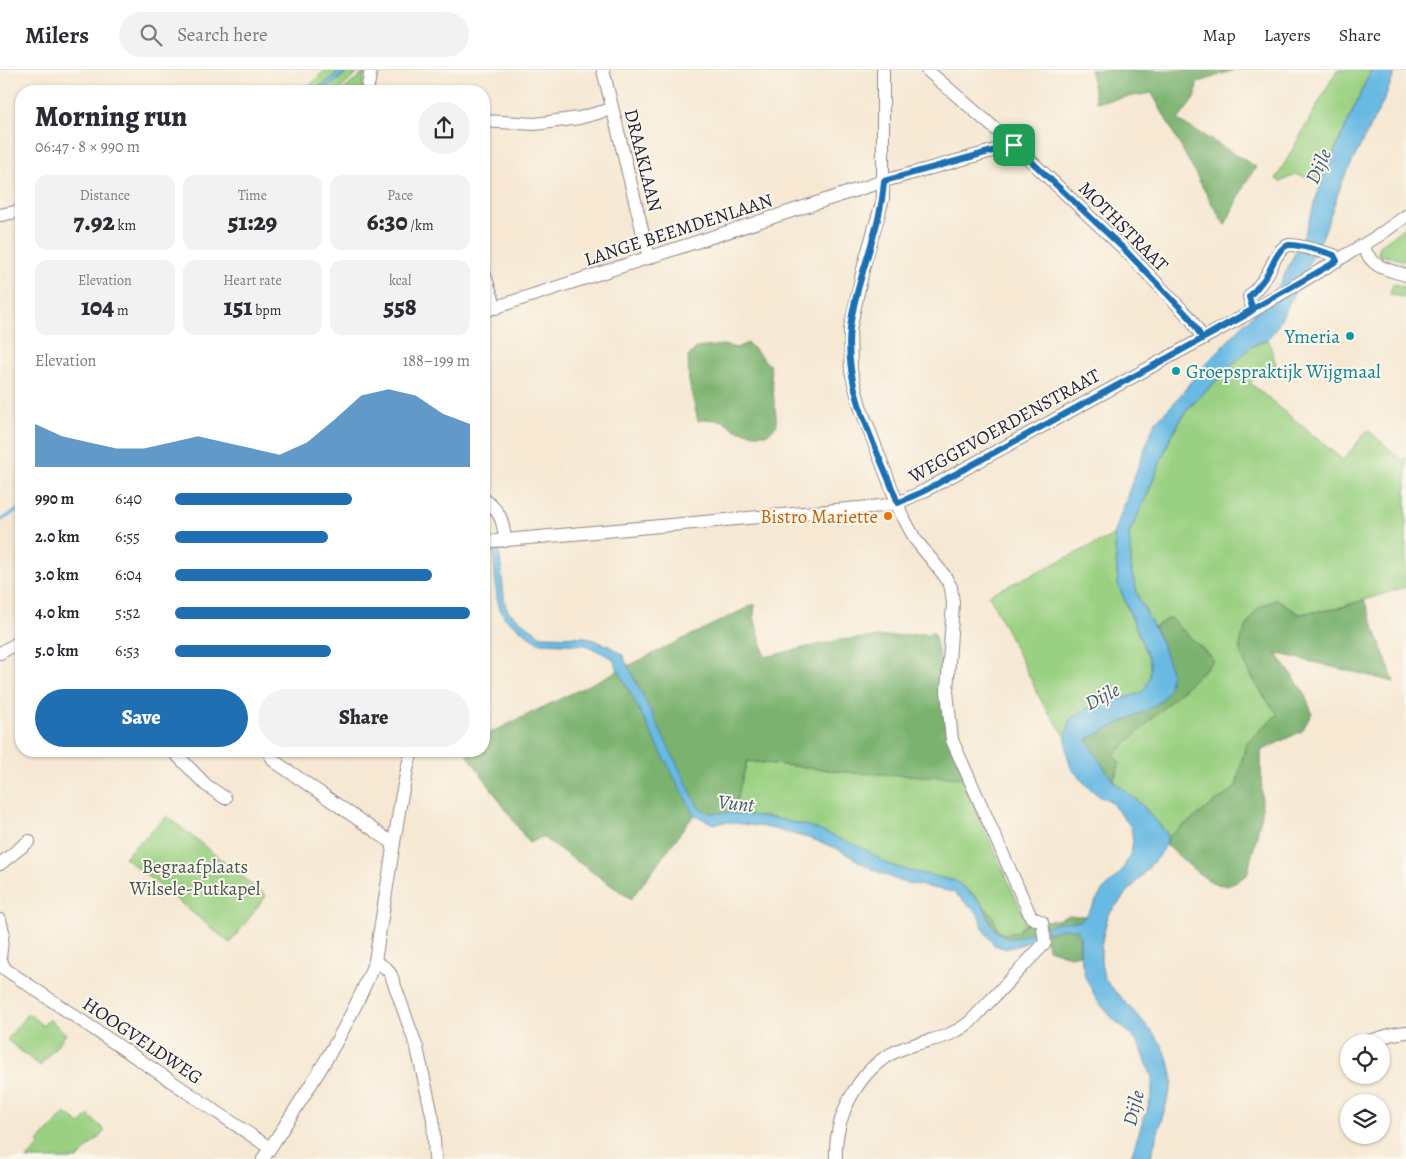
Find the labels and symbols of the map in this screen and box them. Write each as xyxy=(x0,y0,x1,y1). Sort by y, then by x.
street label: DRAAKLAAN xyxy=(618,106,668,215)
pin xyxy=(993,124,1035,166)
water label: Dijle xyxy=(1299,144,1338,188)
street label: MOTHSTRAAT xyxy=(1072,176,1175,278)
street label: LANGE BEEMDENLAAN xyxy=(581,187,776,273)
place label: Ymeria xyxy=(1284,324,1340,350)
marker: Ymeria xyxy=(1344,330,1356,342)
place label: Groepspraktijk Wijgmaal xyxy=(1186,359,1381,385)
street label: WEGGEVOERDENSTRAAT xyxy=(903,362,1105,490)
marker: Groepspraktijk Wijgmaal xyxy=(1170,365,1182,377)
place label: Bistro Mariette xyxy=(760,504,878,530)
marker: Bistro Mariette xyxy=(882,510,894,522)
water label: Dijle xyxy=(1080,676,1124,717)
water label: Vunt xyxy=(717,788,757,819)
park label: Begraafplaats Wilsele-Putkapel xyxy=(128,854,261,902)
street label: HOOGVELDWEG xyxy=(77,991,207,1091)
water label: Dijle xyxy=(1116,1087,1151,1129)

